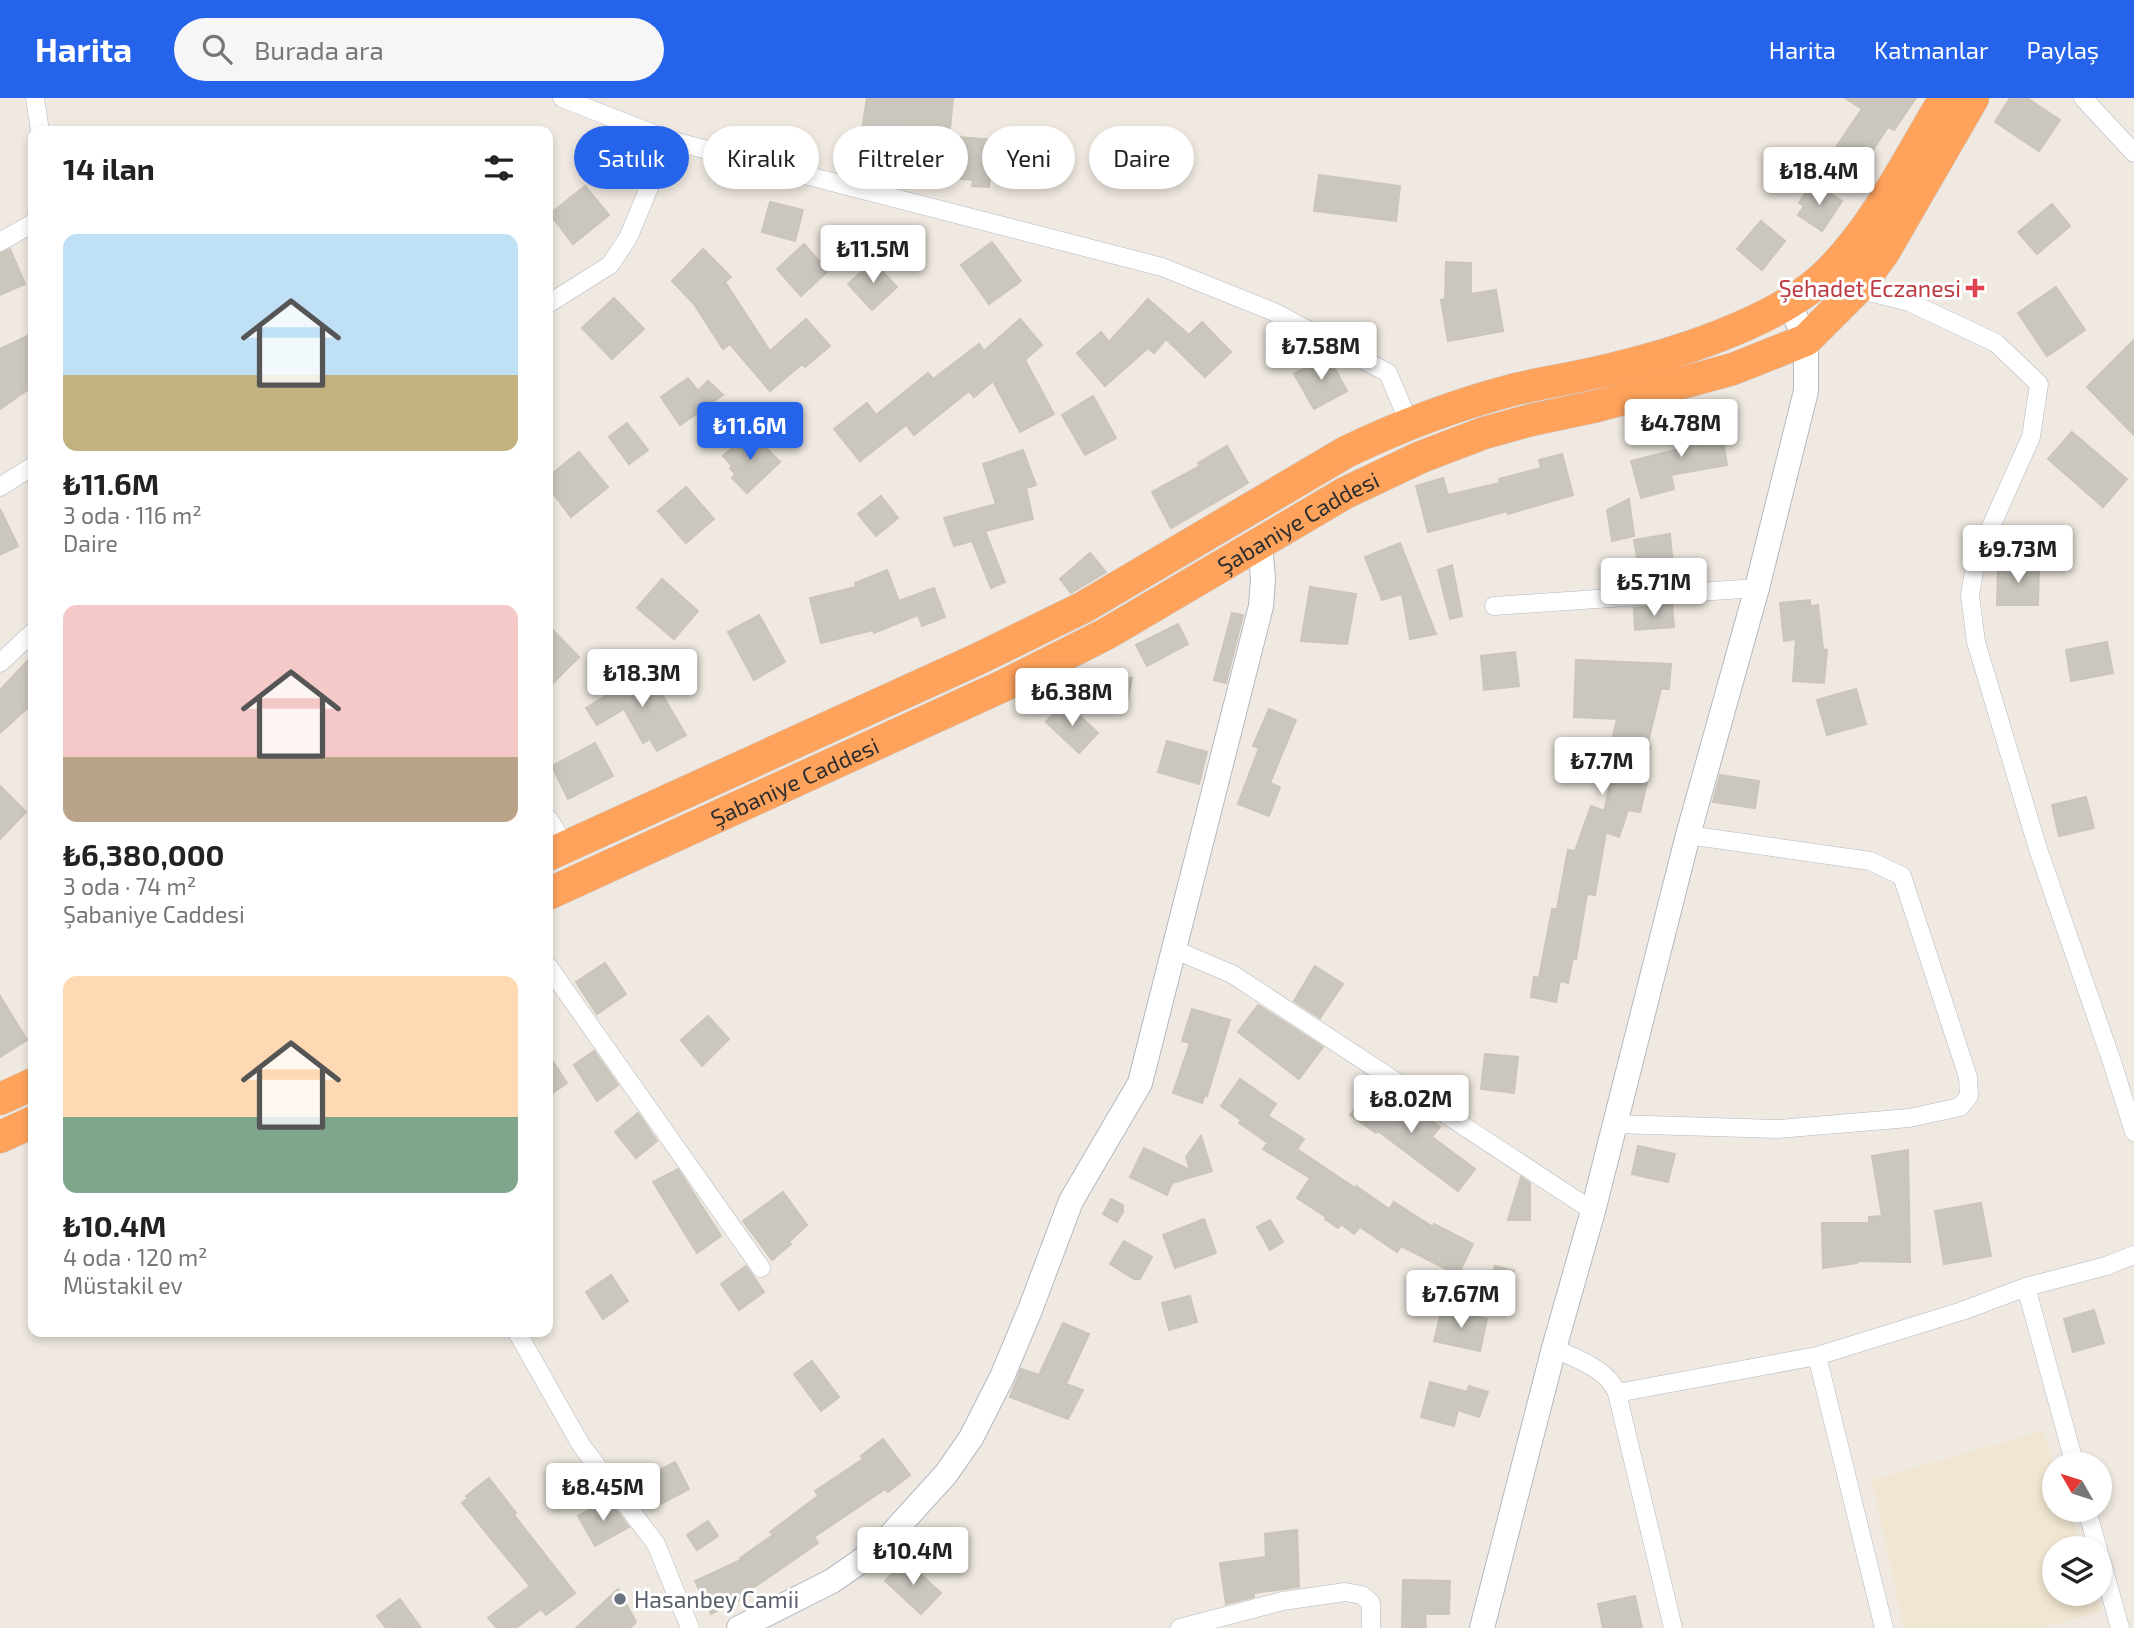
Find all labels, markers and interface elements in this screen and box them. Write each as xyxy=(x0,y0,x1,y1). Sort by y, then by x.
search box xyxy=(174,18,664,81)
text: Harita xyxy=(35,29,132,69)
icon: search xyxy=(198,30,236,68)
text: Burada ara xyxy=(254,34,384,65)
text: Harita xyxy=(1769,35,1836,64)
text: Katmanlar xyxy=(1874,35,1989,64)
text: Paylaş xyxy=(2027,35,2099,64)
chip: Satılık xyxy=(574,126,689,189)
chip: Kiralık xyxy=(703,126,819,189)
chip: Filtreler xyxy=(833,126,968,189)
chip: Yeni xyxy=(982,126,1075,189)
chip: Daire xyxy=(1089,126,1194,189)
pin: ₺18.4M xyxy=(1762,148,1876,207)
icon: filters xyxy=(480,149,518,187)
text: 14 ilan xyxy=(63,150,155,186)
text: ₺18.4M xyxy=(1779,156,1859,184)
pin: ₺11.5M xyxy=(816,226,930,285)
text: ₺11.5M xyxy=(837,234,909,262)
place label: Şehadet Eczanesi xyxy=(1779,274,1961,303)
icon: home xyxy=(228,280,354,406)
marker: Şehadet Eczanesi xyxy=(1967,280,1983,296)
pin: ₺7.58M xyxy=(1264,322,1378,382)
text: ₺7.58M xyxy=(1282,331,1360,359)
pin: ₺4.78M xyxy=(1624,400,1738,459)
pin: ₺11.6M xyxy=(693,402,807,462)
text: ₺4.78M xyxy=(1641,408,1721,436)
text: ₺11.6M xyxy=(713,411,787,439)
text: ₺11.6M xyxy=(63,465,159,501)
street label: Şabaniye Caddesi xyxy=(1212,465,1383,580)
text: 3 oda · 116 m² xyxy=(63,501,202,529)
pin: ₺9.73M xyxy=(1961,526,2075,585)
text: Daire xyxy=(63,529,118,557)
text: ₺9.73M xyxy=(1979,534,2057,562)
pin: ₺5.71M xyxy=(1597,559,1711,618)
text: ₺5.71M xyxy=(1617,567,1691,595)
pin: ₺18.3M xyxy=(585,650,699,709)
icon: home xyxy=(228,651,354,777)
text: ₺18.3M xyxy=(603,658,681,686)
pin: ₺6.38M xyxy=(1015,668,1129,728)
text: ₺6.38M xyxy=(1031,677,1113,705)
street label: Şabaniye Caddesi xyxy=(706,731,883,833)
pin: ₺7.7M xyxy=(1553,738,1651,797)
text: ₺7.7M xyxy=(1571,746,1633,774)
text: ₺6,380,000 xyxy=(63,836,225,872)
text: 3 oda · 74 m² xyxy=(63,872,196,900)
text: Şabaniye Caddesi xyxy=(63,900,245,928)
icon: home xyxy=(228,1022,354,1148)
pin: ₺8.02M xyxy=(1354,1076,1468,1135)
text: ₺8.02M xyxy=(1370,1084,1452,1112)
text: ₺10.4M xyxy=(63,1207,167,1243)
text: 4 oda · 120 m² xyxy=(63,1243,208,1271)
pin: ₺7.67M xyxy=(1404,1270,1518,1330)
text: Müstakil ev xyxy=(63,1271,183,1299)
text: ₺7.67M xyxy=(1422,1279,1500,1307)
north arrow xyxy=(2042,1452,2112,1522)
map controls xyxy=(2042,1452,2112,1606)
pin: ₺8.45M xyxy=(546,1464,660,1523)
text: ₺8.45M xyxy=(562,1472,644,1500)
pin: ₺10.4M xyxy=(856,1528,970,1587)
text: ₺10.4M xyxy=(873,1536,953,1564)
button: layers xyxy=(2042,1536,2112,1606)
place label: Hasanbey Camii xyxy=(634,1585,799,1613)
marker: Hasanbey Camii xyxy=(612,1591,628,1607)

